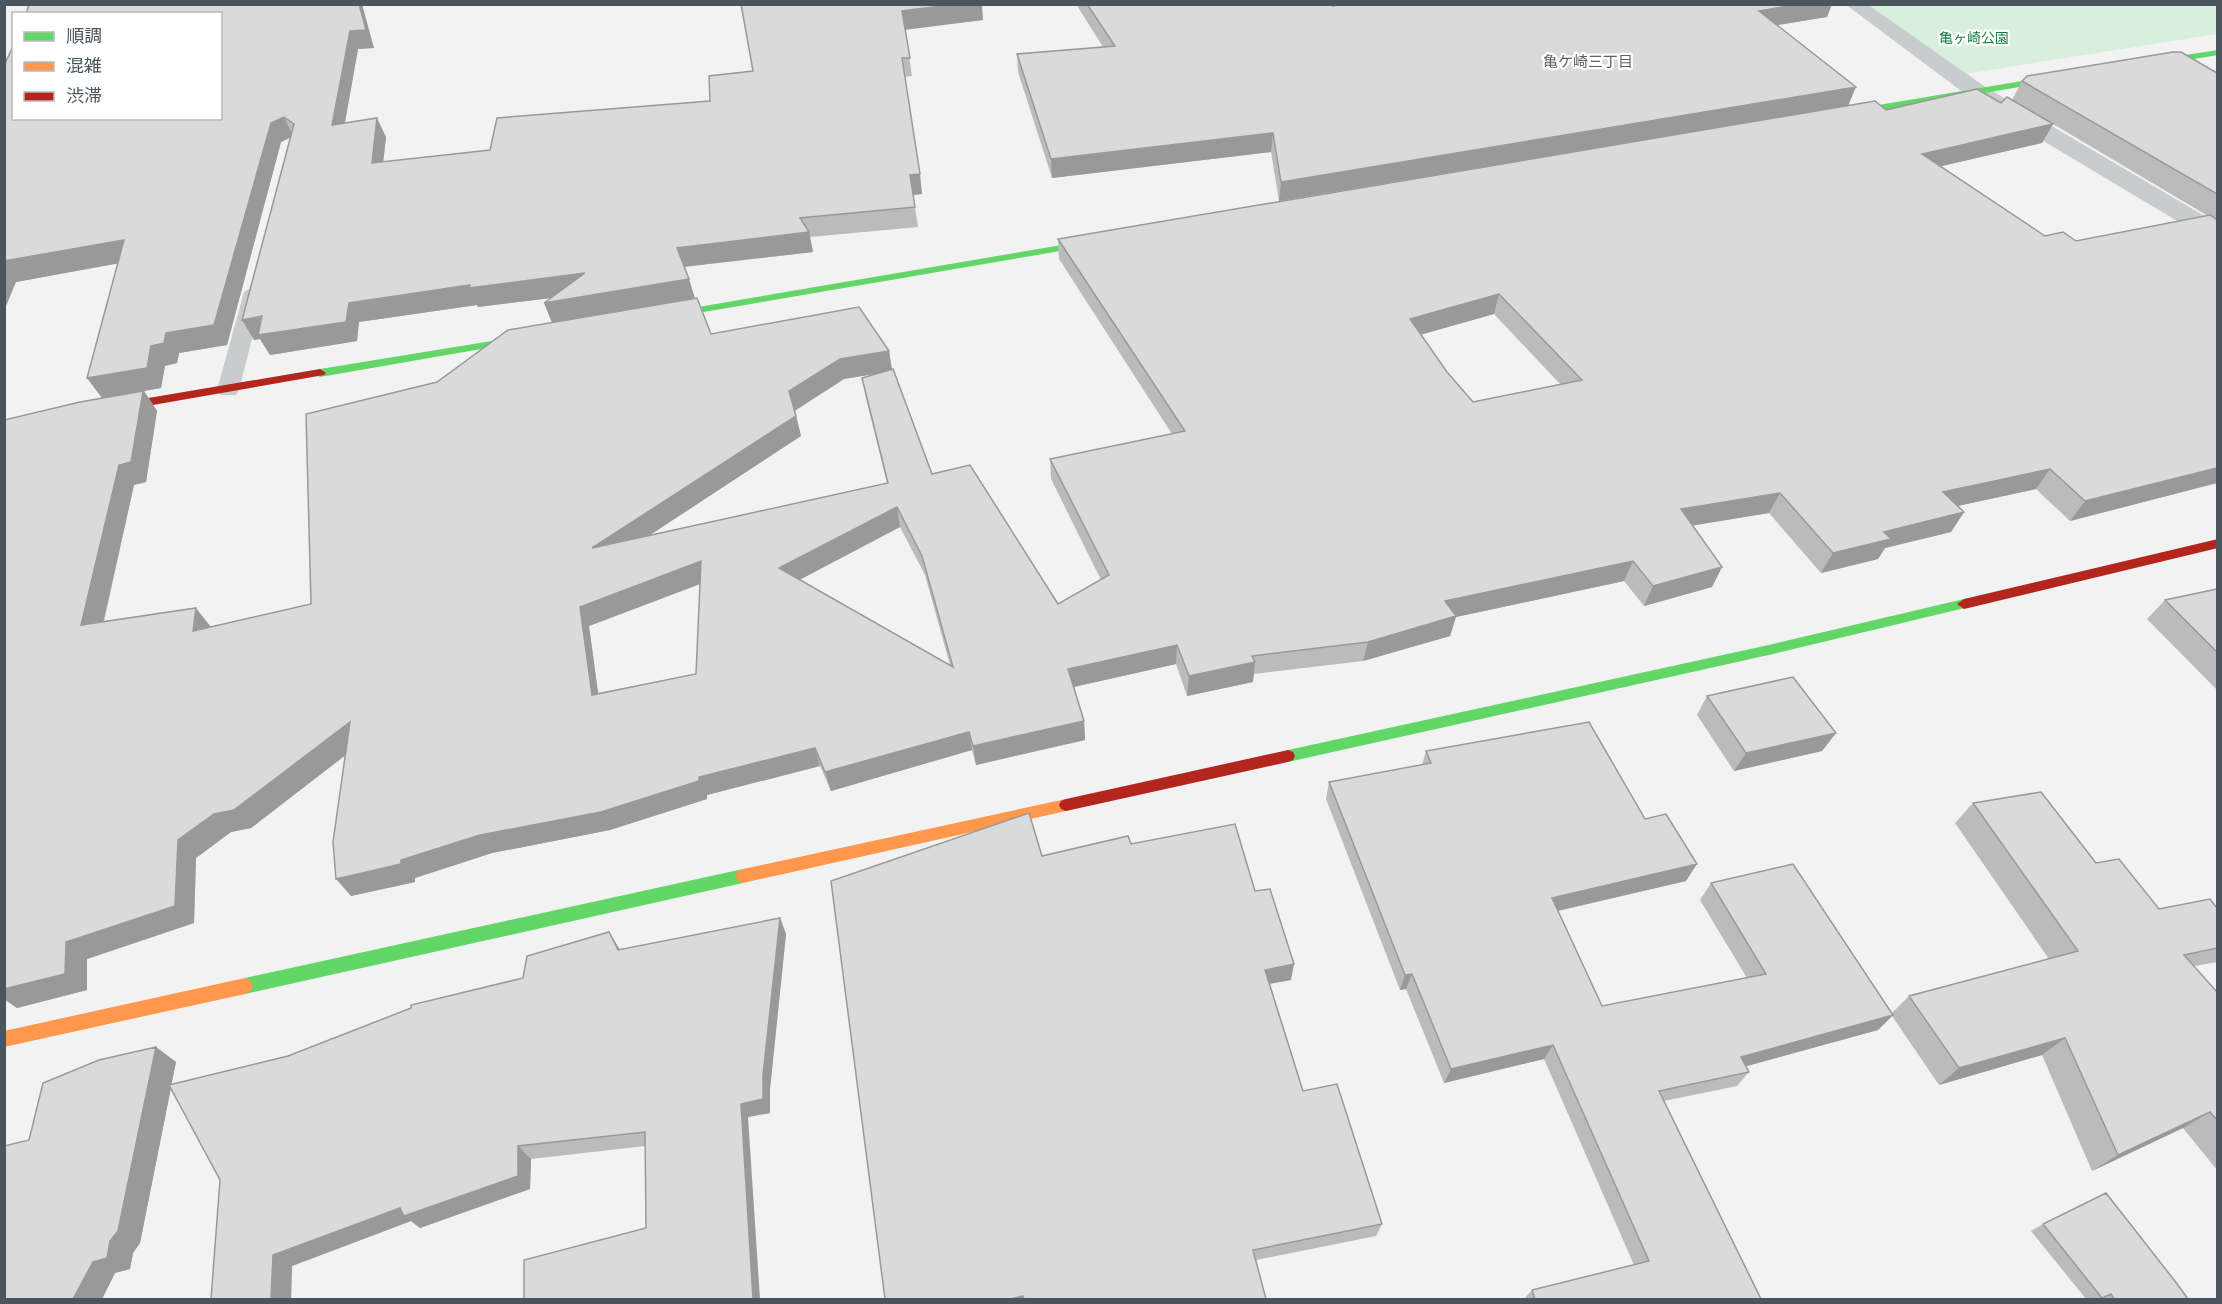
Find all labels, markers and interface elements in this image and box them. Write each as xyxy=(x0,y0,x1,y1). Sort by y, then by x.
legend xyxy=(12,12,222,120)
text: 順調 xyxy=(66,26,102,49)
park label: 亀ヶ崎公園 xyxy=(1939,31,2009,48)
district label: 亀ケ崎三丁目 xyxy=(1543,54,1633,73)
text: 混雑 xyxy=(66,56,102,79)
text: 渋滞 xyxy=(66,86,102,109)

